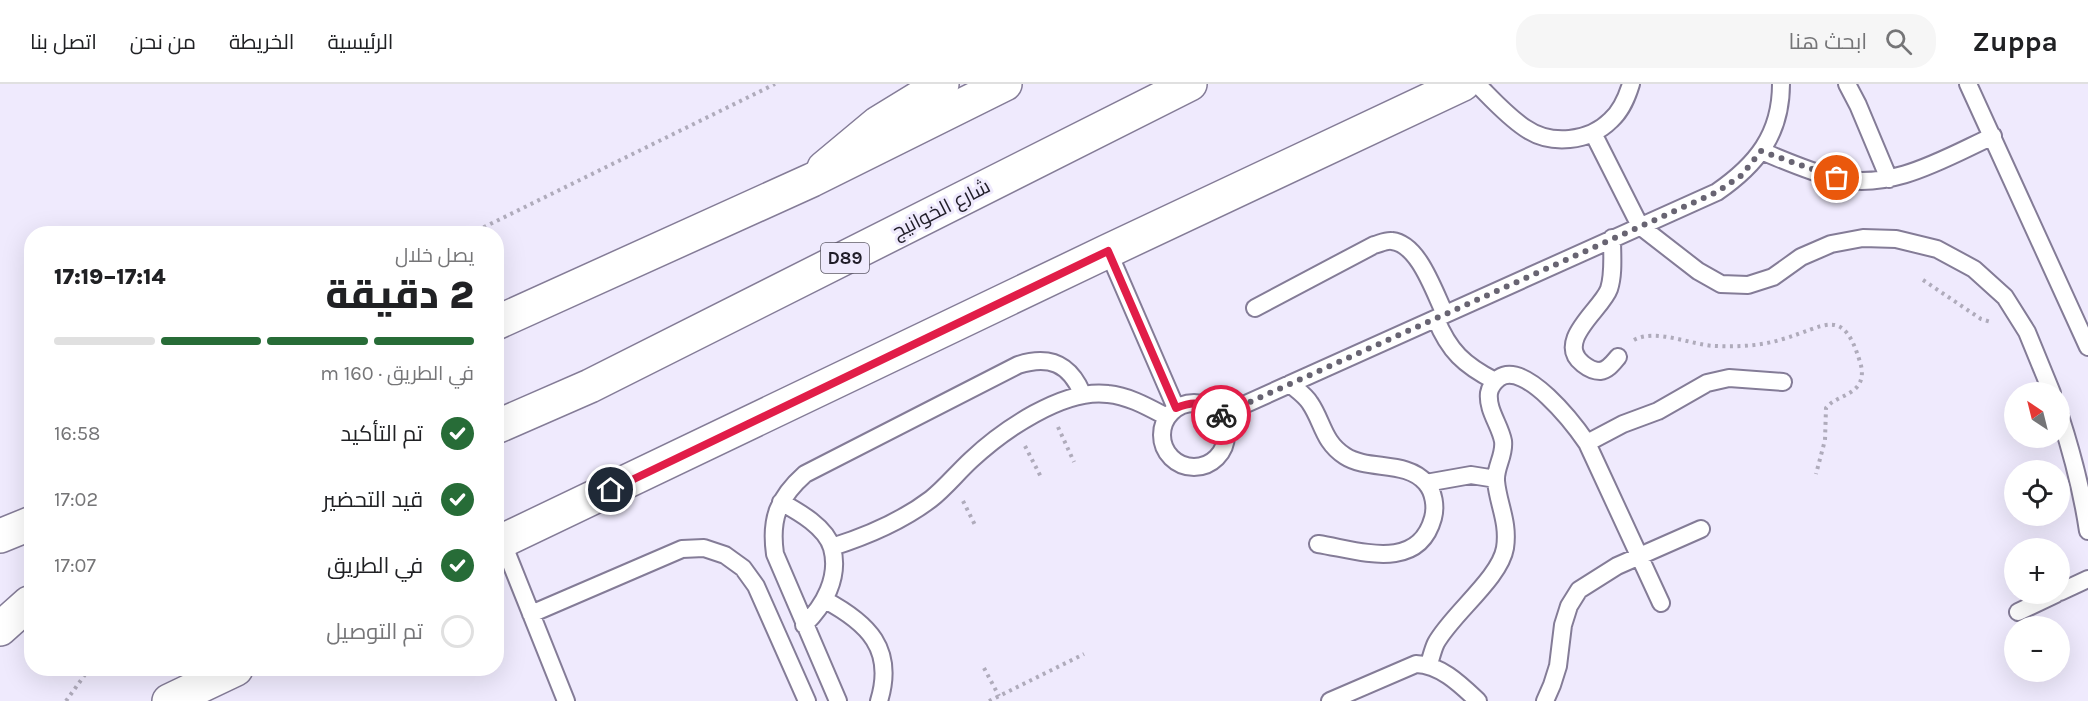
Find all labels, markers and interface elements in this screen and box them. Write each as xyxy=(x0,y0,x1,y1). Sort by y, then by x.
search box xyxy=(1516,14,1936,68)
icon: search xyxy=(1882,25,1915,58)
text: Zuppa xyxy=(1972,25,2058,58)
text: ابحث هنا xyxy=(1789,29,1867,55)
text: اتصل بنا xyxy=(30,30,97,54)
text: من نحن xyxy=(130,30,196,54)
text: الخريطة xyxy=(229,30,294,54)
text: الرئيسية xyxy=(327,30,393,54)
pin xyxy=(1811,152,1862,203)
icon: bag xyxy=(1820,161,1853,194)
street label: شارع الخوانيج xyxy=(888,174,995,245)
road number: D89 xyxy=(821,243,869,273)
text: يصل خلال xyxy=(395,244,474,267)
text: 17:14–17:19 xyxy=(54,264,165,290)
text: 2 دقيقة xyxy=(326,272,474,318)
text: في الطريق · 160 m xyxy=(320,362,474,385)
north arrow xyxy=(2004,382,2070,448)
map controls xyxy=(2004,382,2070,682)
courier xyxy=(1191,385,1251,445)
icon: bike xyxy=(1205,399,1238,432)
icon: check xyxy=(441,417,474,450)
text: تم التأكيد xyxy=(340,421,423,447)
text: 16:58 xyxy=(54,422,100,445)
button: locate xyxy=(2004,460,2070,526)
pin xyxy=(585,464,636,515)
icon: home xyxy=(594,473,627,506)
icon: check xyxy=(441,483,474,516)
text: قيد التحضير xyxy=(323,487,423,513)
text: 17:02 xyxy=(54,488,98,511)
button: + xyxy=(2004,538,2070,604)
icon: check xyxy=(441,549,474,582)
text: في الطريق xyxy=(327,553,423,579)
text: 17:07 xyxy=(54,554,96,577)
button: − xyxy=(2004,616,2070,682)
text: تم التوصيل xyxy=(326,619,423,645)

